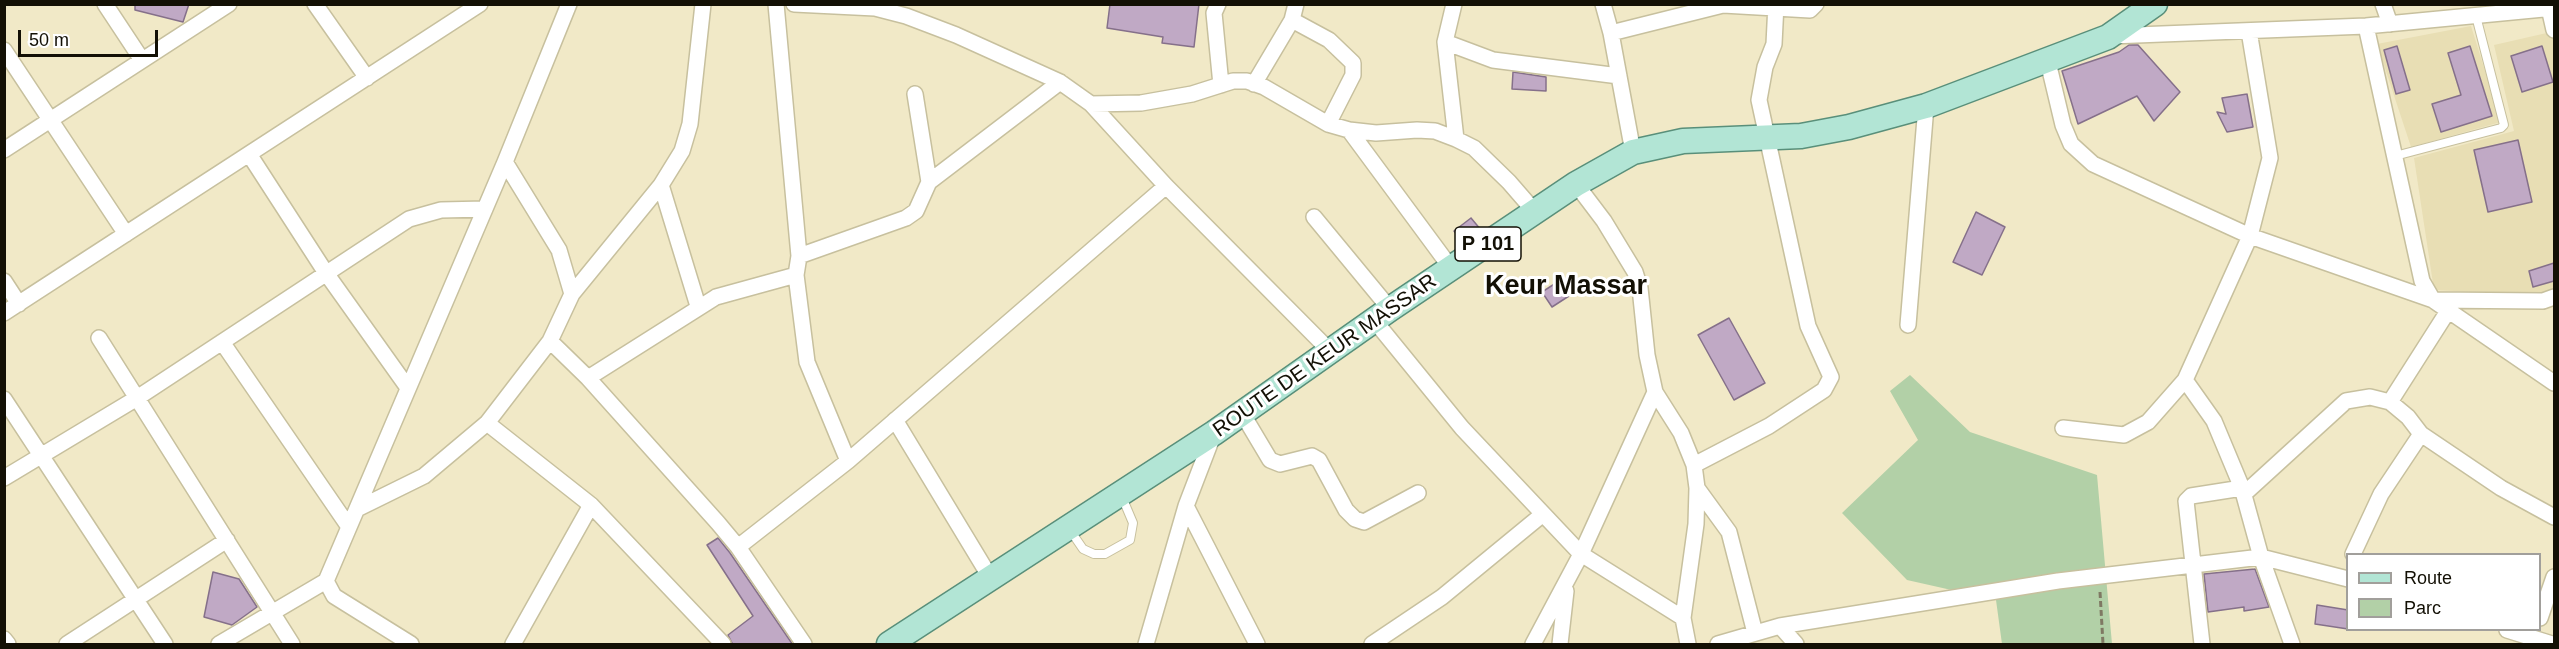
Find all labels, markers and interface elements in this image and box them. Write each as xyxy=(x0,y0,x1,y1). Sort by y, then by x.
scale bar xyxy=(21,18,160,56)
text: 50 m xyxy=(29,30,69,50)
road number: P 101 xyxy=(1455,227,1521,261)
street label: ROUTE DE KEUR MASSAR xyxy=(1208,269,1442,443)
district label: Keur Massar xyxy=(1485,271,1647,303)
legend xyxy=(2346,553,2541,631)
text: Route xyxy=(2404,568,2452,588)
text: Parc xyxy=(2404,598,2441,618)

